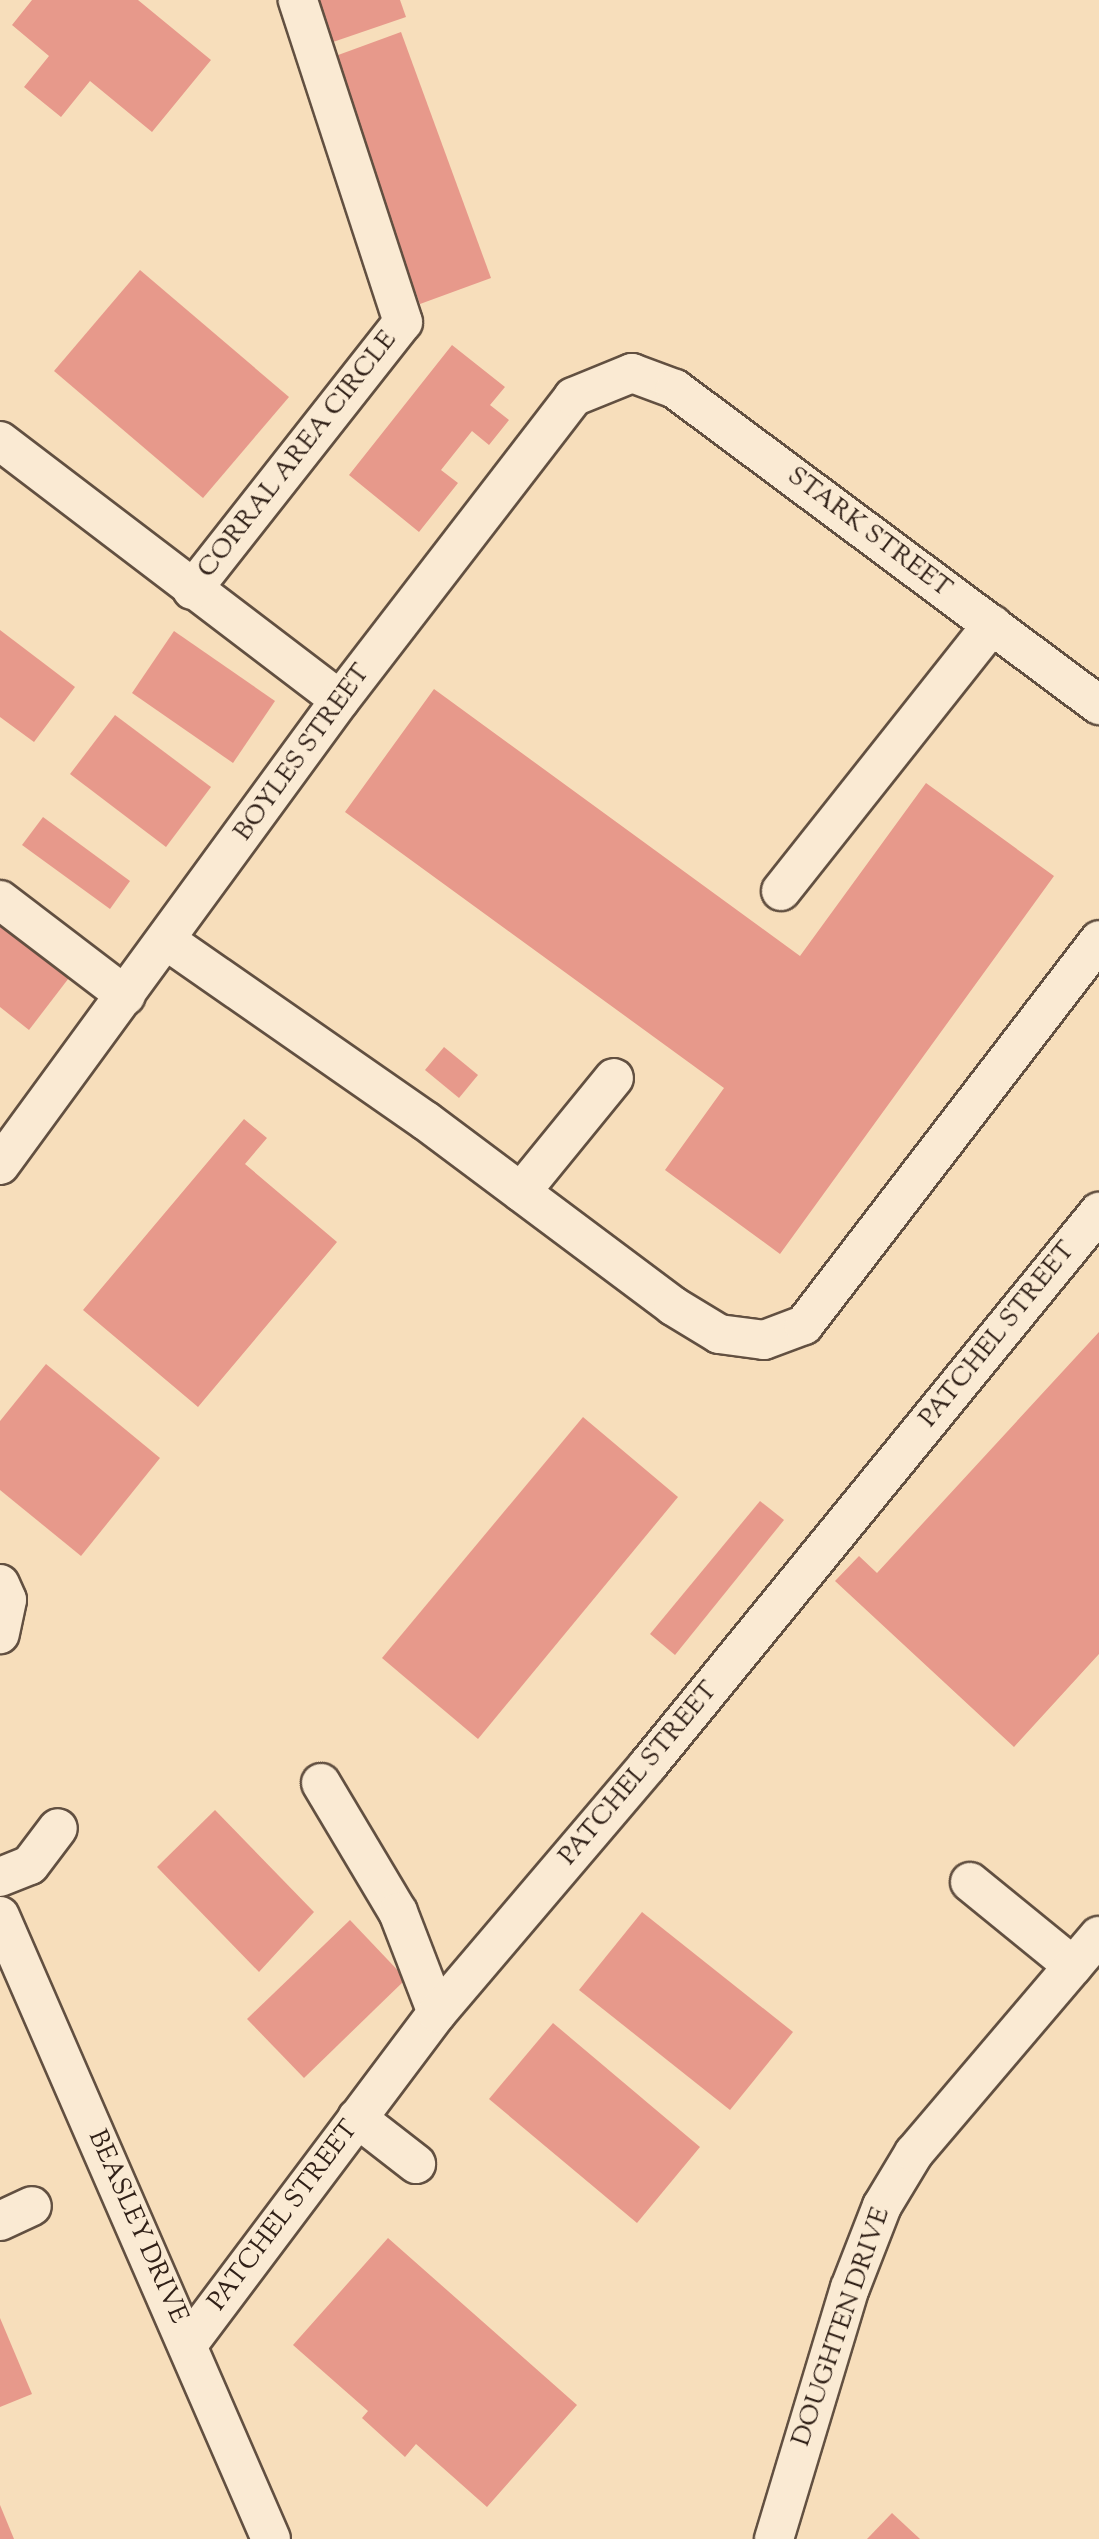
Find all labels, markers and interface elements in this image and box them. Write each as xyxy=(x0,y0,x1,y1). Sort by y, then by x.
street label: CORRAL AREA CIRCLE xyxy=(192,325,404,585)
street label: STARK STREET xyxy=(781,461,957,605)
street label: BOYLES STREET xyxy=(228,659,378,847)
street label: PATCHEL STREET xyxy=(914,1236,1082,1434)
street label: PATCHEL STREET xyxy=(553,1676,725,1872)
street label: PATCHEL STREET xyxy=(202,2115,366,2317)
street label: BEASLEY DRIVE xyxy=(80,2126,194,2328)
street label: DOUGHTEN DRIVE xyxy=(786,2203,898,2451)

